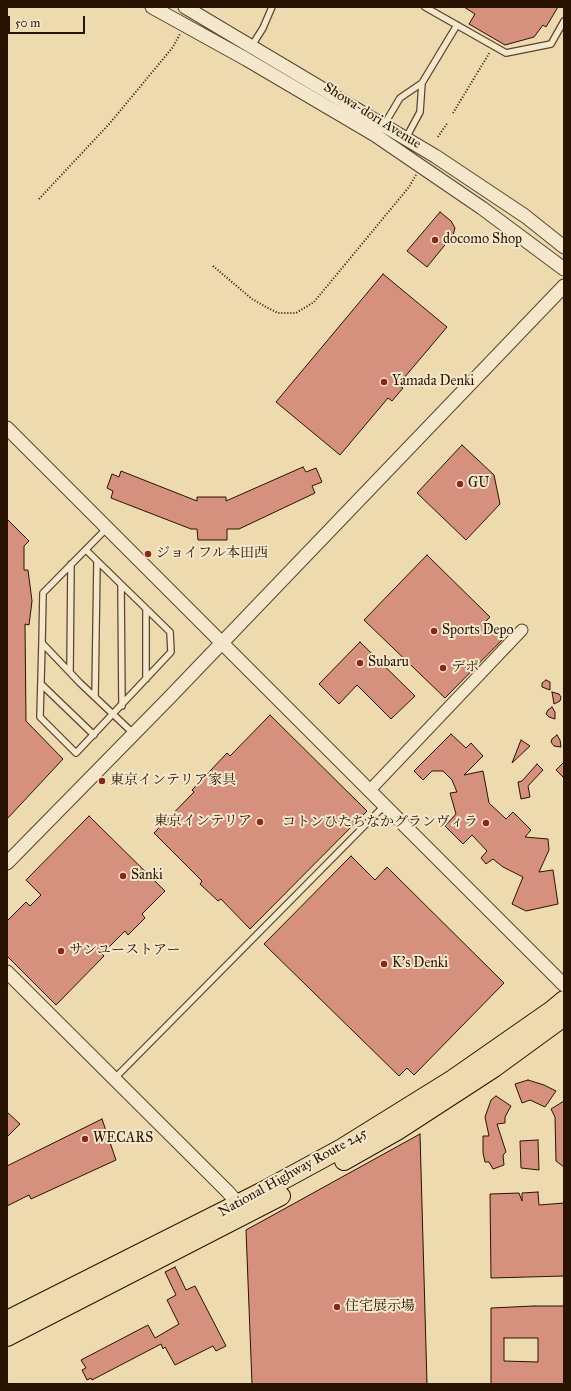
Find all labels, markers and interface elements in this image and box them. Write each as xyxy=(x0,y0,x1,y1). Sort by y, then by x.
scale bar xyxy=(10,8,87,34)
text: 50 m xyxy=(15,16,40,30)
street label: Showa-dori Avenue xyxy=(320,79,424,153)
place label: docomo Shop xyxy=(443,232,522,248)
marker: docomo Shop xyxy=(430,235,440,245)
place label: Yamada Denki xyxy=(392,374,474,390)
marker: Yamada Denki xyxy=(379,377,389,387)
place label: GU xyxy=(468,476,489,492)
marker: GU xyxy=(455,479,465,489)
place label: ジョイフル本田西 xyxy=(156,546,268,562)
marker: ジョイフル本田西 xyxy=(143,549,153,559)
place label: Sports Depo xyxy=(442,623,514,639)
marker: Sports Depo xyxy=(429,626,439,636)
place label: Subaru xyxy=(368,655,409,671)
marker: Subaru xyxy=(355,658,365,668)
place label: デポ xyxy=(451,660,479,676)
marker: デポ xyxy=(438,663,448,673)
place label: 東京インテリア家具 xyxy=(110,773,236,789)
marker: 東京インテリア家具 xyxy=(97,776,107,786)
place label: 東京インテリア xyxy=(154,814,252,830)
place label: コトンひたちなかグランヴィラ xyxy=(282,815,478,831)
marker: 東京インテリア xyxy=(255,817,265,827)
marker: コトンひたちなかグランヴィラ xyxy=(481,818,491,828)
place label: Sanki xyxy=(131,868,163,884)
marker: Sanki xyxy=(118,871,128,881)
place label: サンユーストアー xyxy=(69,943,181,959)
marker: サンユーストアー xyxy=(56,946,66,956)
place label: K's Denki xyxy=(392,956,448,972)
marker: K's Denki xyxy=(379,959,389,969)
street label: National Highway Route 245 xyxy=(216,1125,370,1221)
place label: WECARS xyxy=(93,1131,153,1147)
marker: WECARS xyxy=(80,1134,90,1144)
place label: 住宅展示場 xyxy=(345,1299,415,1315)
marker: 住宅展示場 xyxy=(332,1302,342,1312)

